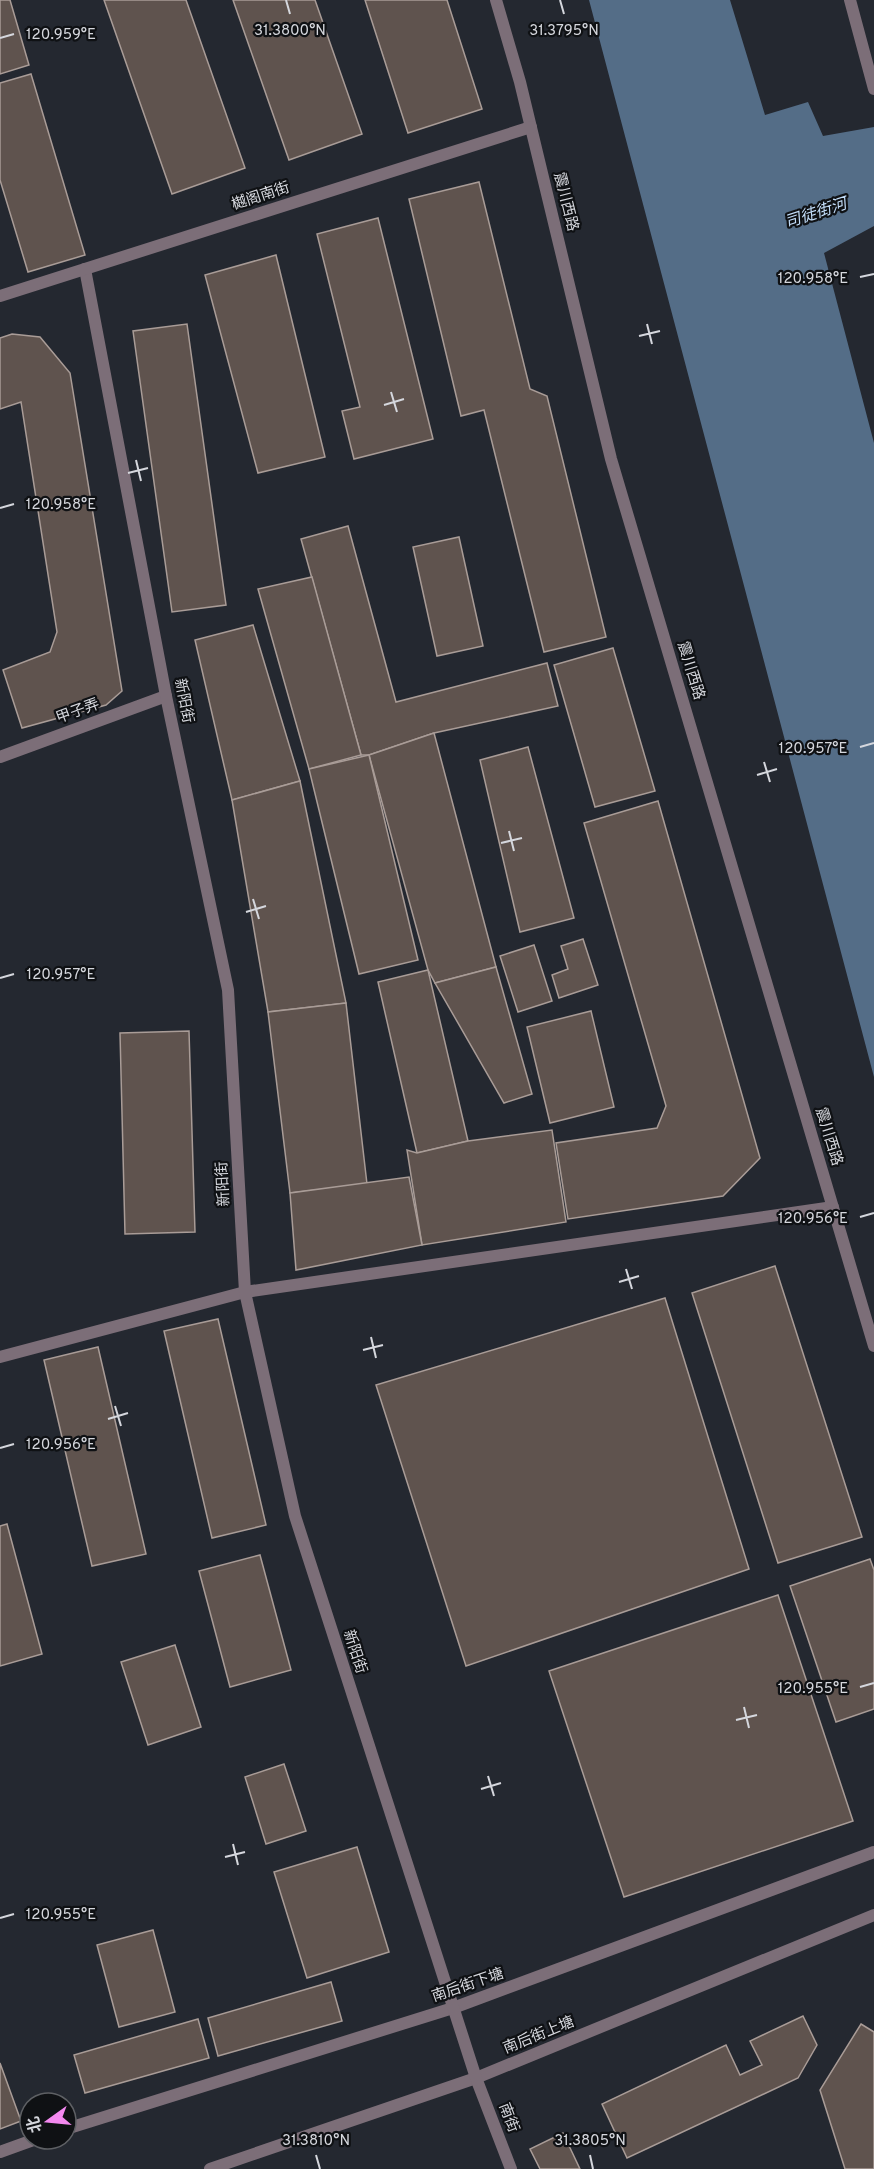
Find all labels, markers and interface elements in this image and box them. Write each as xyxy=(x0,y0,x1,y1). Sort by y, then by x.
text: 31.3800°N xyxy=(254,22,326,41)
text: 31.3795°N xyxy=(529,22,599,41)
text: 120.959°E xyxy=(26,26,96,45)
street label: 震川西路 xyxy=(549,171,581,233)
street label: 樾阁南街 xyxy=(229,178,292,215)
water label: 司徒街河 xyxy=(782,194,852,233)
text: 120.958°E xyxy=(778,270,848,289)
text: 120.958°E xyxy=(26,496,96,515)
street label: 震川西路 xyxy=(672,640,708,702)
street label: 新阳街 xyxy=(169,677,197,725)
street label: 甲子弄 xyxy=(54,695,102,729)
text: 120.957°E xyxy=(779,740,847,759)
text: 120.957°E xyxy=(27,966,95,985)
street label: 震川西路 xyxy=(810,1106,846,1168)
street label: 新阳街 xyxy=(213,1161,235,1207)
text: 120.956°E xyxy=(778,1210,848,1229)
text: 120.956°E xyxy=(26,1436,96,1455)
street label: 新阳街 xyxy=(338,1628,370,1676)
text: 120.955°E xyxy=(778,1680,848,1699)
text: 120.955°E xyxy=(26,1906,96,1925)
street label: 南后街下塘 xyxy=(429,1964,507,2007)
street label: 南后街上塘 xyxy=(500,2012,577,2059)
north arrow xyxy=(18,2091,78,2151)
street label: 南街 xyxy=(494,2101,522,2135)
text: 北 xyxy=(24,2114,47,2135)
text: 31.3810°N xyxy=(282,2132,350,2151)
text: 31.3805°N xyxy=(554,2132,626,2151)

